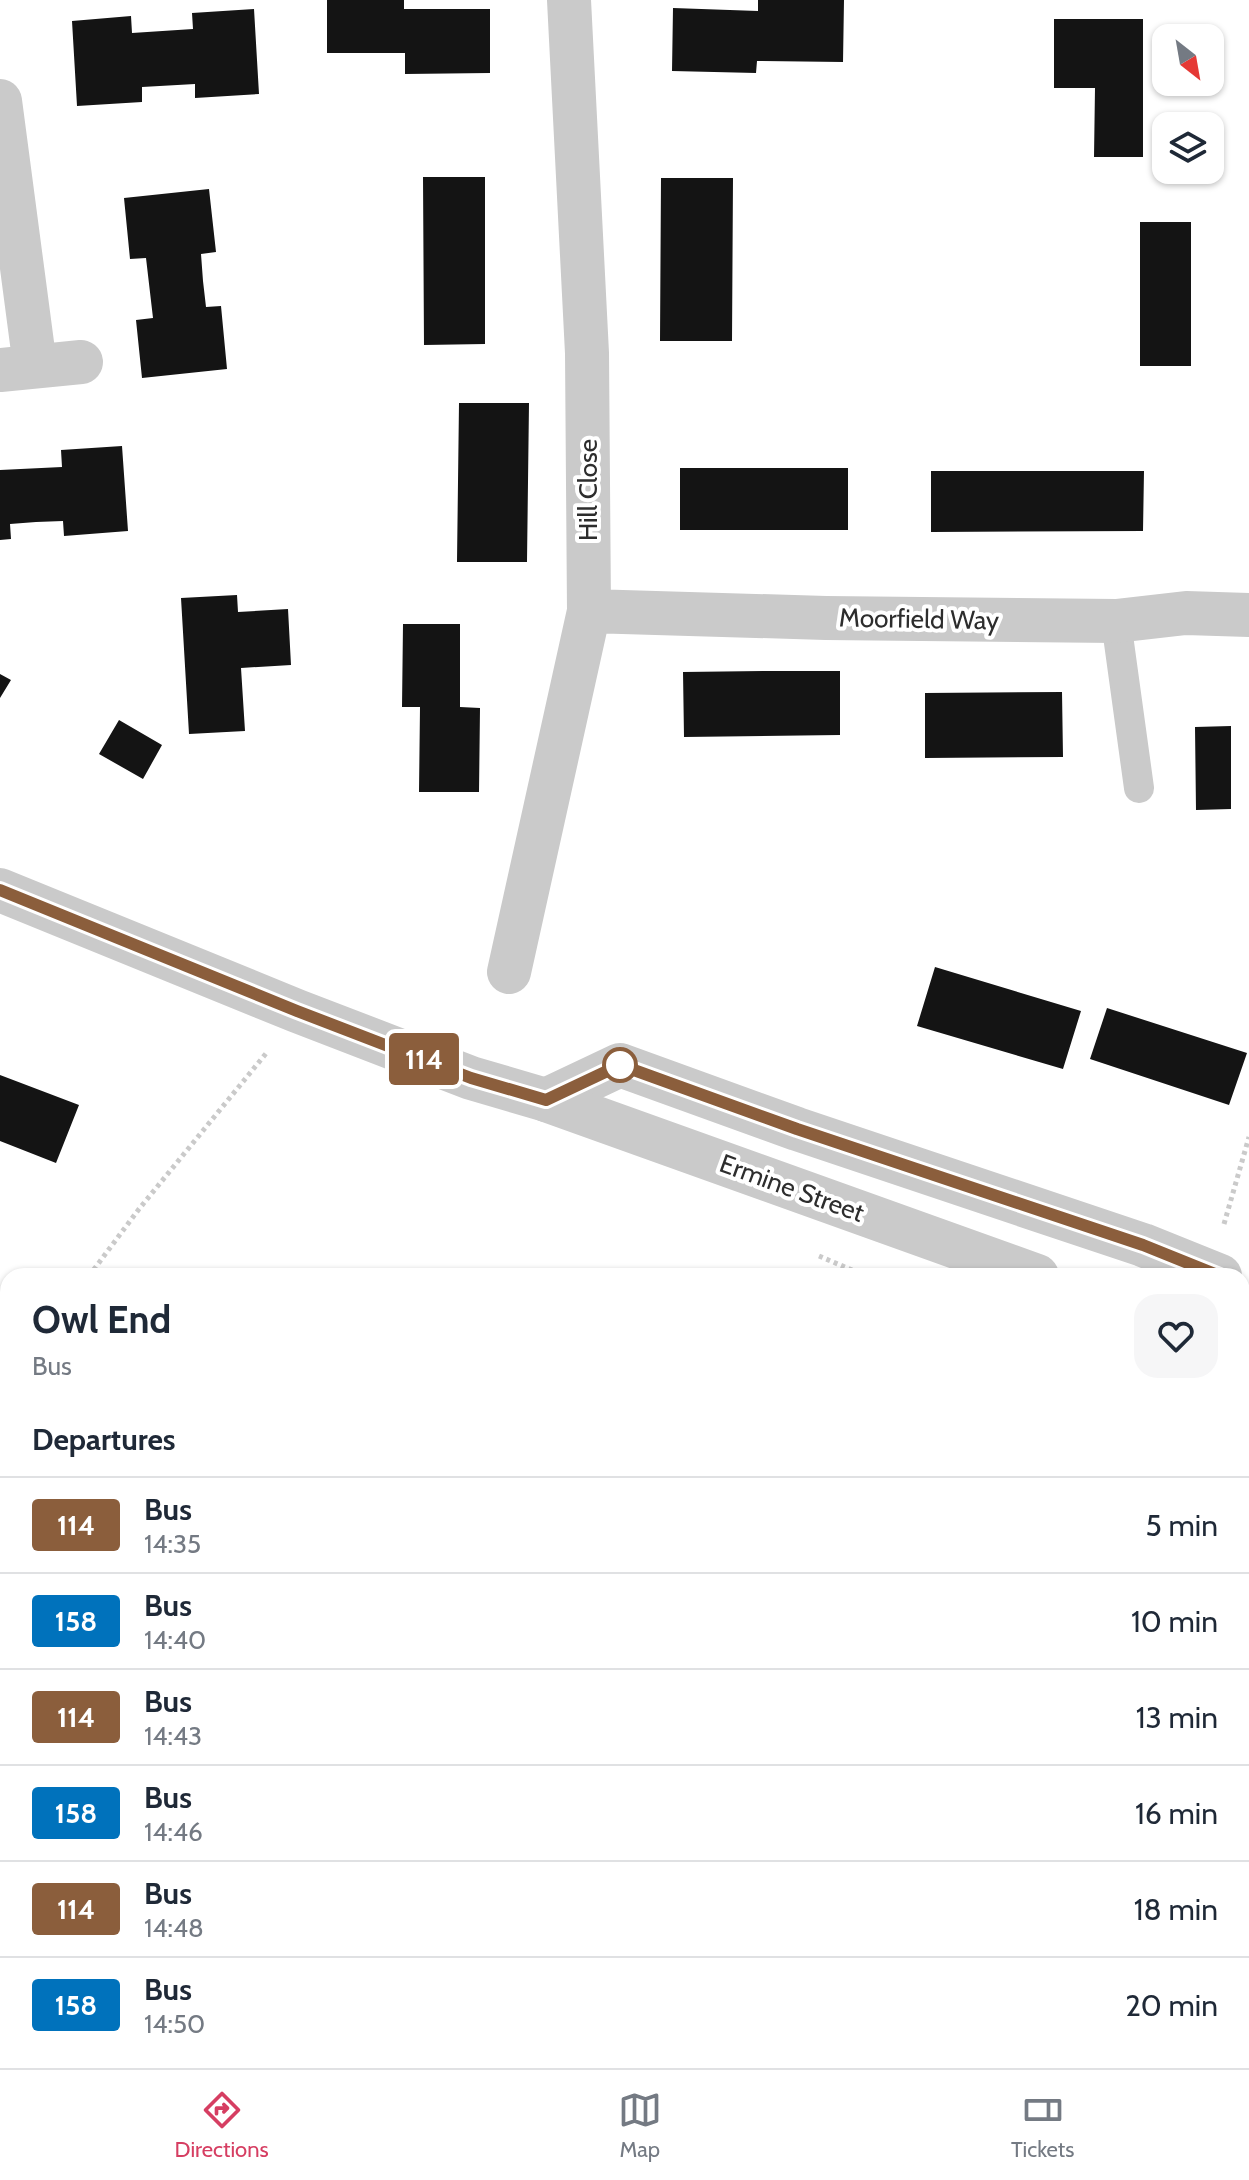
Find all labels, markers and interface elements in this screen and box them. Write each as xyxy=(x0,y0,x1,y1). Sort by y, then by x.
north arrow xyxy=(1152,24,1224,96)
map controls xyxy=(1152,24,1224,184)
button: layers xyxy=(1152,112,1224,184)
street label: Hill Close xyxy=(572,439,604,541)
street label: Moorfield Way xyxy=(839,602,999,636)
line badge: 114 xyxy=(378,1033,470,1085)
text: 114 xyxy=(405,1042,443,1076)
unlabelled marker xyxy=(603,1048,637,1082)
street label: Ermine Street xyxy=(715,1147,869,1229)
button: heart xyxy=(1134,1294,1218,1378)
text: Owl End xyxy=(32,1296,171,1343)
text: Bus xyxy=(32,1350,72,1382)
text: Departures xyxy=(32,1421,176,1458)
text: Bus xyxy=(144,1491,192,1528)
text: 5 min xyxy=(1146,1507,1218,1544)
text: 114 xyxy=(57,1508,95,1542)
text: 14:35 xyxy=(144,1528,201,1560)
text: Bus xyxy=(144,1587,192,1624)
text: 10 min xyxy=(1131,1603,1218,1640)
text: 158 xyxy=(55,1604,97,1638)
text: 14:40 xyxy=(144,1624,206,1656)
text: Bus xyxy=(144,1683,192,1720)
text: 13 min xyxy=(1136,1699,1218,1736)
text: 114 xyxy=(57,1700,95,1734)
text: 14:43 xyxy=(144,1720,202,1752)
text: Bus xyxy=(144,1779,192,1816)
text: 16 min xyxy=(1135,1795,1218,1832)
text: 158 xyxy=(55,1796,97,1830)
text: 14:46 xyxy=(144,1816,203,1848)
text: Bus xyxy=(144,1875,192,1912)
text: 18 min xyxy=(1134,1891,1218,1928)
text: 114 xyxy=(57,1892,95,1926)
text: 14:48 xyxy=(144,1912,204,1944)
text: Bus xyxy=(144,1971,192,2008)
text: 20 min xyxy=(1125,1987,1218,2024)
text: 158 xyxy=(55,1988,97,2022)
text: 14:50 xyxy=(144,2008,205,2040)
tab: Directions xyxy=(175,2088,269,2163)
tab: Map xyxy=(618,2088,662,2163)
tab: Tickets xyxy=(1011,2088,1074,2163)

